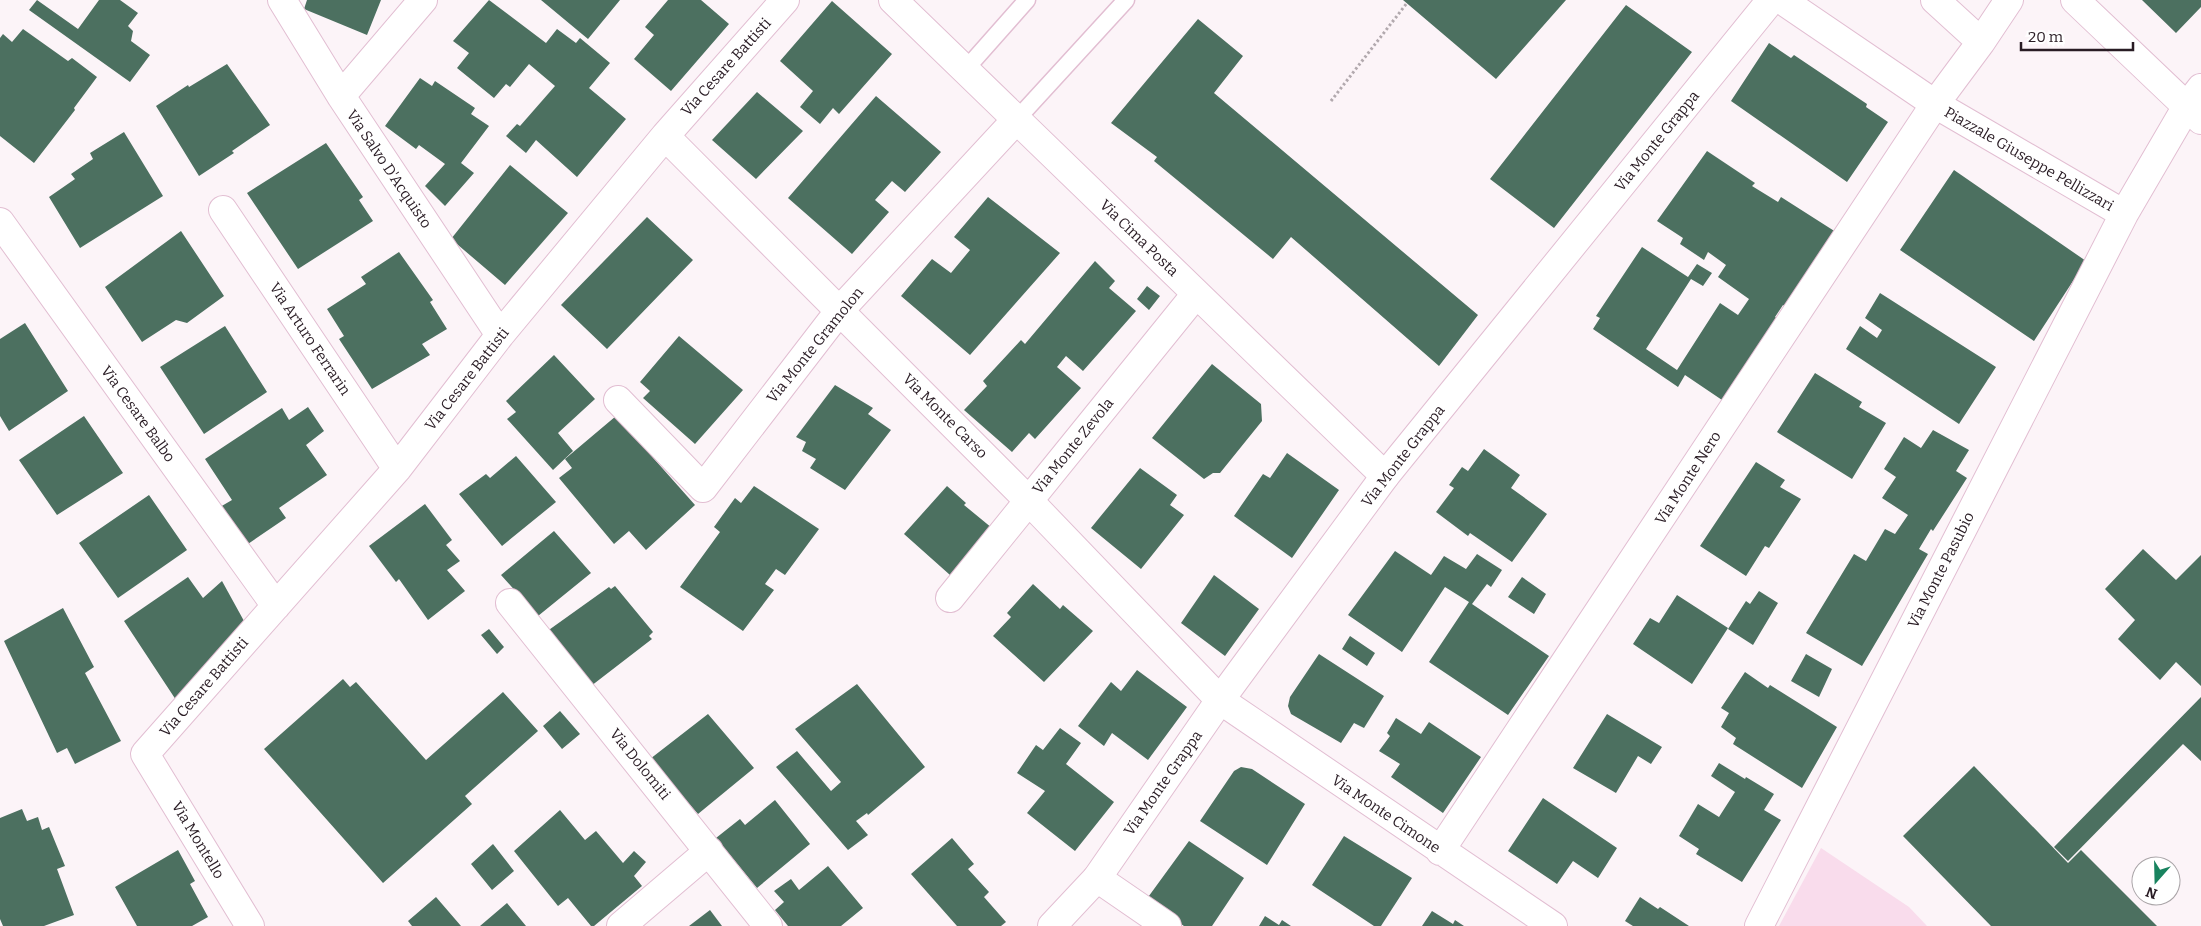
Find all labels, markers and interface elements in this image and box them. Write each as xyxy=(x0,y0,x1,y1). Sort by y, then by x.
street label: Via Cesare Battisti xyxy=(677,14,775,120)
scale bar xyxy=(2021,20,2134,52)
text: 20 m xyxy=(2028,28,2064,46)
street label: Via Monte Grappa xyxy=(1611,87,1703,195)
street label: Piazzale Giuseppe Pellizzari xyxy=(1941,103,2117,215)
street label: Via Salvo D'Acquisto xyxy=(343,106,435,232)
street label: Via Cima Posta xyxy=(1096,196,1182,280)
street label: Via Arturo Ferrarin xyxy=(266,279,355,399)
street label: Via Monte Gramolon xyxy=(763,283,868,406)
street label: Via Cesare Battisti xyxy=(421,324,513,434)
street label: Via Cesare Balbo xyxy=(97,362,179,466)
street label: Via Monte Carso xyxy=(899,370,991,462)
street label: Via Monte Zevola xyxy=(1029,394,1117,498)
street label: Via Monte Grappa xyxy=(1358,401,1448,511)
street label: Via Monte Nero xyxy=(1651,428,1725,528)
street label: Via Monte Pasubio xyxy=(1904,509,1978,631)
street label: Via Cesare Battisti xyxy=(156,633,252,740)
street label: Via Dolomiti xyxy=(606,725,674,804)
street label: Via Monte Grappa xyxy=(1120,727,1206,839)
street label: Via Monte Cimone xyxy=(1328,771,1444,857)
street label: Via Montello xyxy=(168,798,228,882)
north arrow xyxy=(2131,856,2181,906)
text: N xyxy=(2144,883,2160,903)

